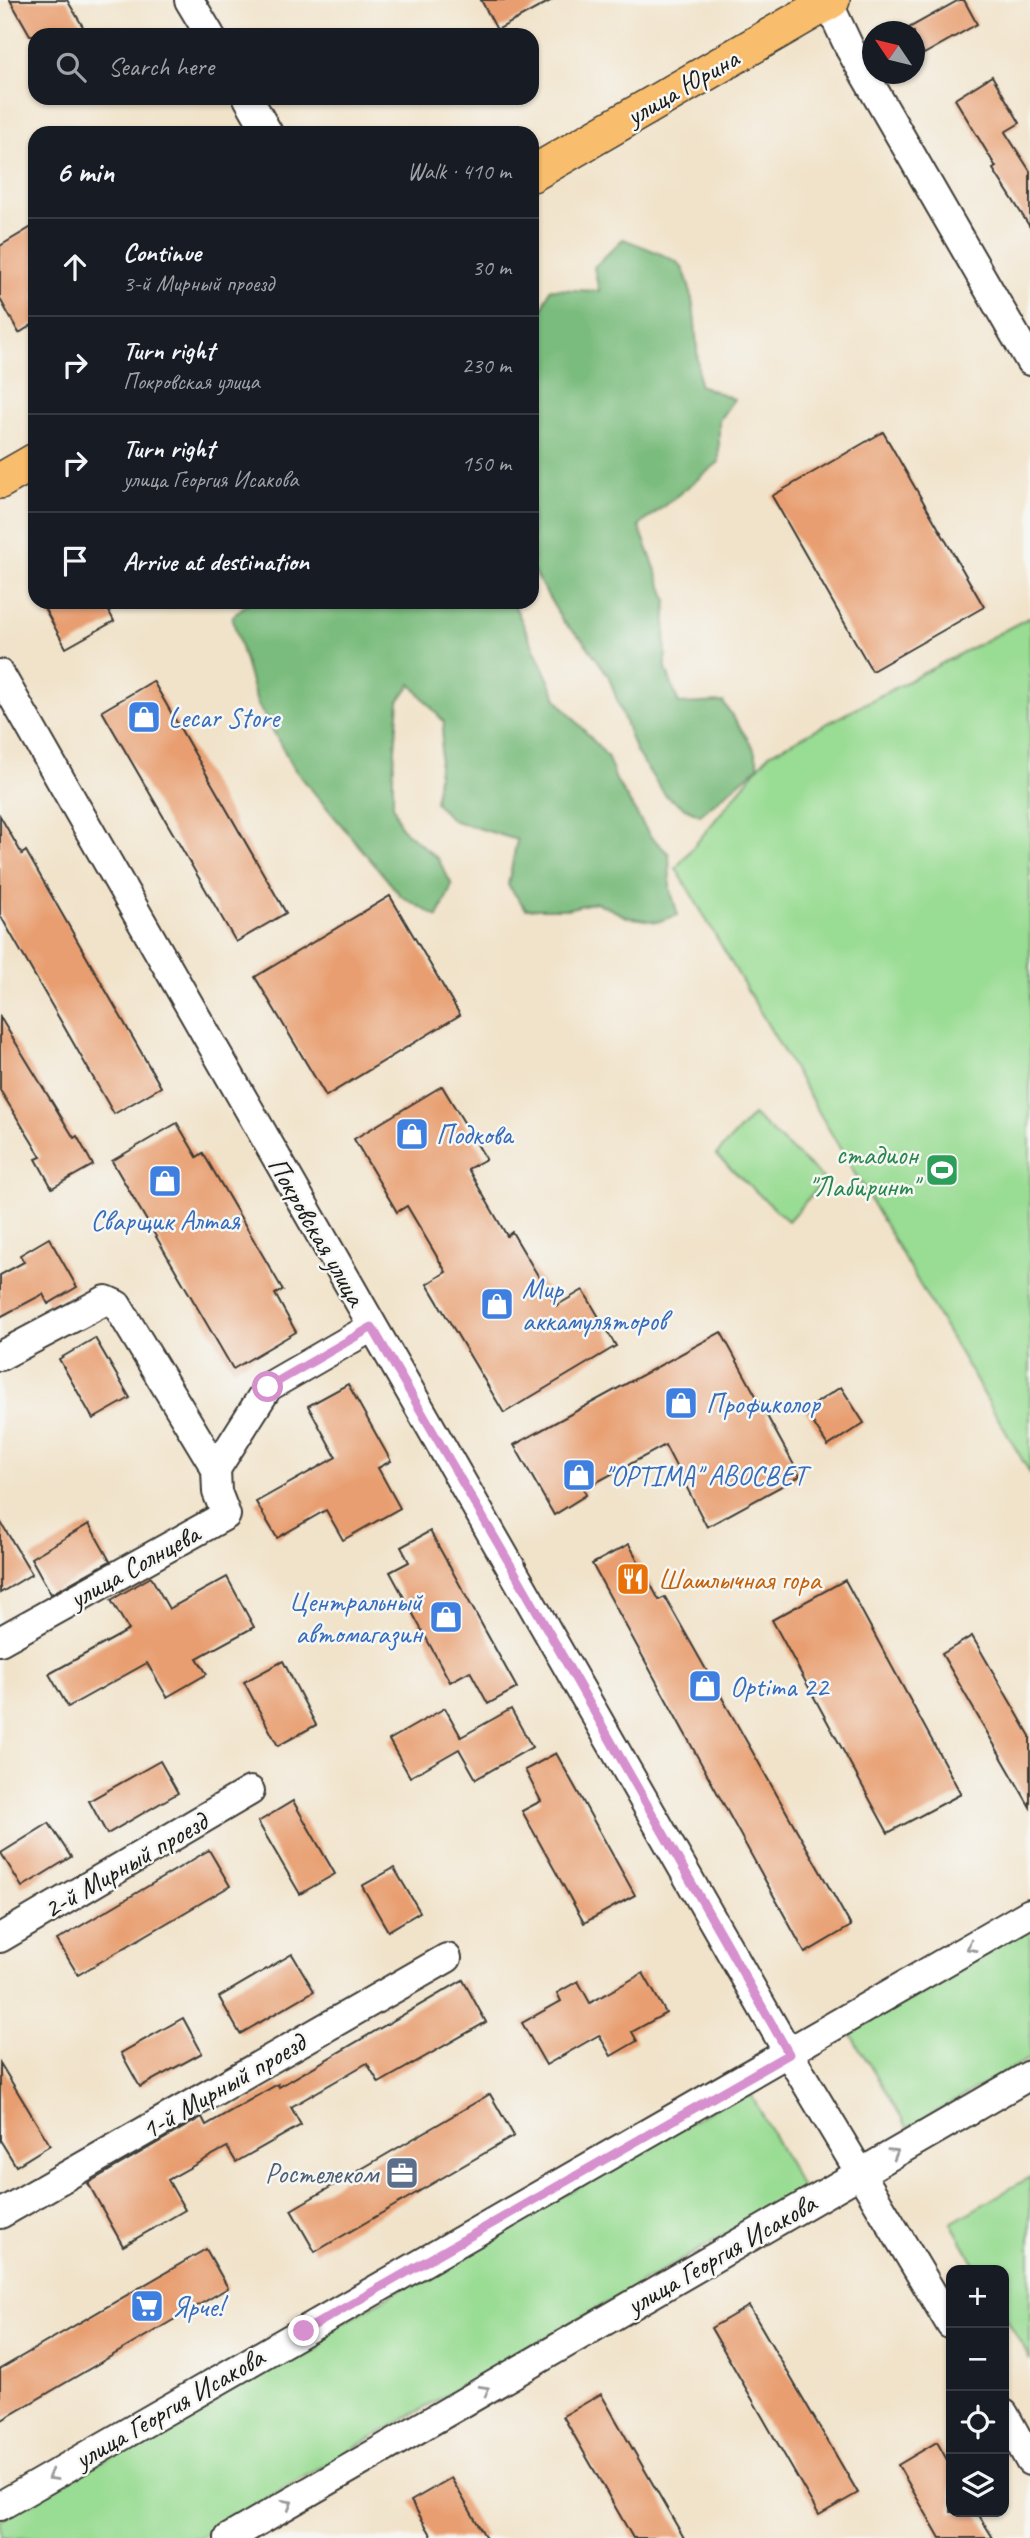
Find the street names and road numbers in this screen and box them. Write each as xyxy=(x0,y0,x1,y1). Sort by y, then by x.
street label: улица Юрина xyxy=(618,40,746,134)
street label: Покровская улица xyxy=(260,1150,375,1313)
street label: улица Солнцева xyxy=(61,1515,207,1617)
street label: 2-й Мирный проезд xyxy=(37,1802,216,1926)
street label: 1-й Мирный проезд xyxy=(135,2023,314,2147)
street label: улица Георгия Исакова xyxy=(618,2185,824,2323)
street label: улица Георгия Исакова xyxy=(66,2339,272,2477)

